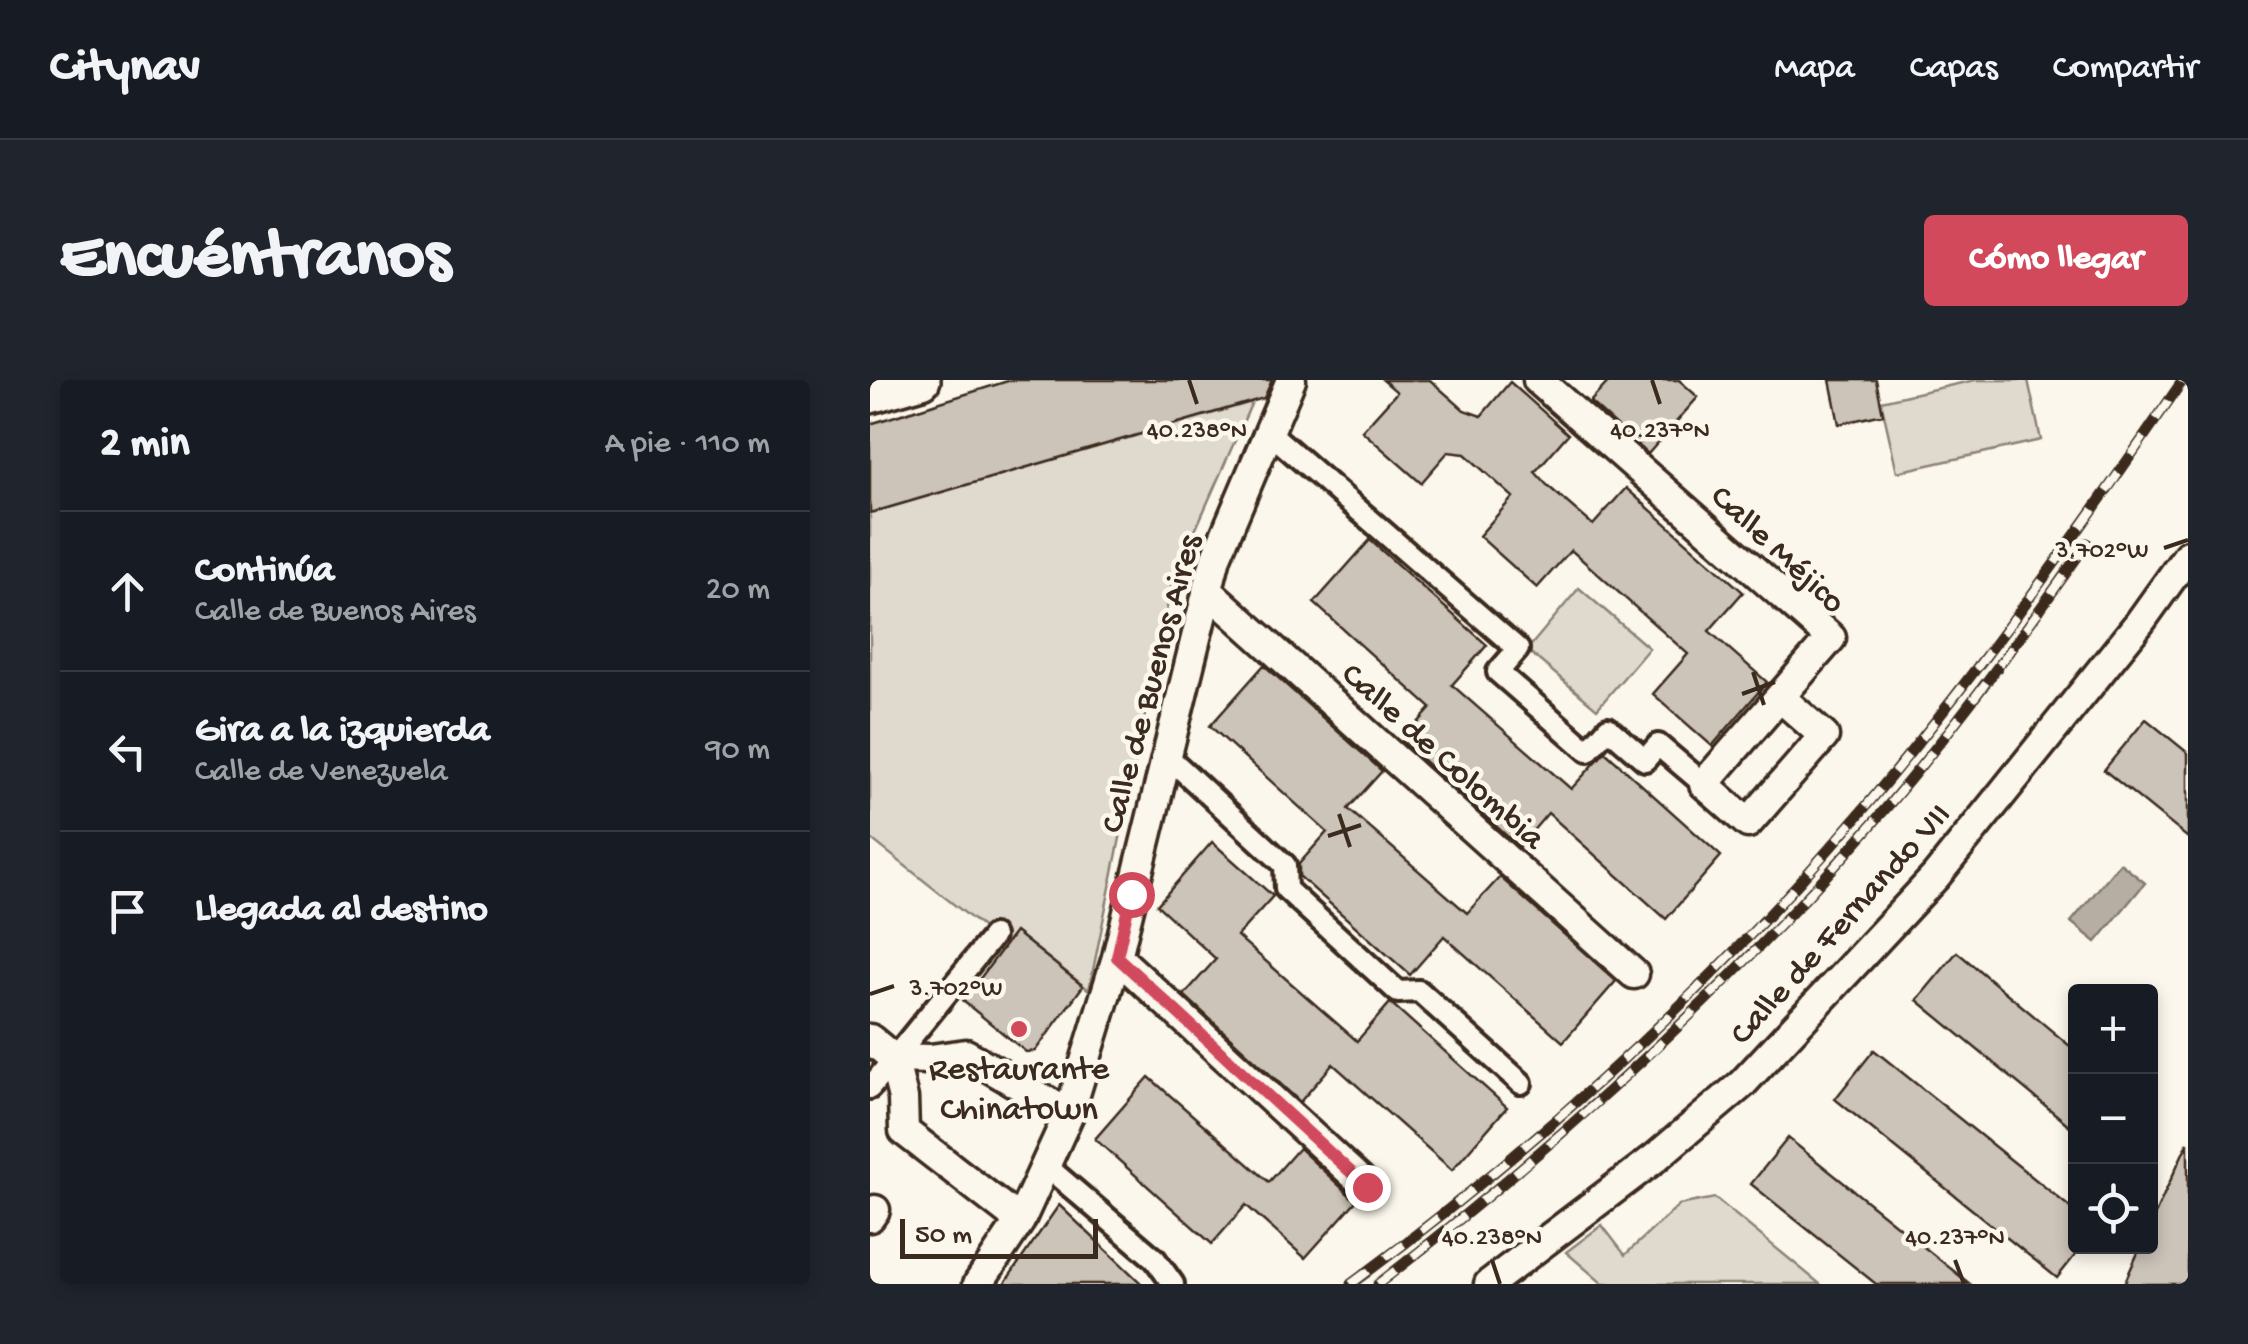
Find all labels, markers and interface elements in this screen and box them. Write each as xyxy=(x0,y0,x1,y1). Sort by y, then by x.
text: Citynav xyxy=(50,41,200,98)
text: Mapa xyxy=(1774,49,1855,90)
text: Capas xyxy=(1910,49,1998,90)
text: Compartir xyxy=(2053,49,2198,90)
button: Cómo llegar xyxy=(1924,215,2188,306)
text: Encuéntranos xyxy=(60,219,450,302)
text: 40.238°N xyxy=(1147,418,1247,447)
text: 40.237°N xyxy=(1610,418,1710,447)
text: 2 min xyxy=(100,421,189,470)
text: A pie · 110 m xyxy=(605,426,770,464)
street label: Calle Méjico xyxy=(1700,478,1853,624)
street label: Calle de Buenos Aires xyxy=(1094,530,1213,838)
text: 3.702°W xyxy=(2055,538,2148,567)
text: Continúa xyxy=(195,550,334,594)
icon: ahead xyxy=(100,564,155,619)
text: 20 m xyxy=(706,572,770,610)
text: Calle de Buenos Aires xyxy=(195,594,476,632)
street label: Calle de Colombia xyxy=(1331,656,1553,861)
text: Gira a la izquierda xyxy=(195,710,490,754)
icon: left xyxy=(100,724,155,779)
text: 90 m xyxy=(706,732,770,770)
text: Calle de Venezuela xyxy=(195,754,448,792)
street label: Calle de Fernando VII xyxy=(1723,796,1961,1055)
route start xyxy=(1109,872,1155,918)
icon: arrive xyxy=(100,884,155,939)
text: Llegada al destino xyxy=(195,889,488,933)
text: 3.702°W xyxy=(909,976,1002,1005)
map controls xyxy=(2068,984,2158,1254)
button: + xyxy=(2068,984,2158,1074)
marker: Restaurante Chinatown xyxy=(1008,1018,1030,1040)
place label: Restaurante Chinatown xyxy=(929,1051,1110,1132)
button: − xyxy=(2068,1074,2158,1164)
button: locate xyxy=(2068,1164,2158,1254)
route end xyxy=(1345,1165,1391,1211)
scale bar xyxy=(900,1214,1098,1258)
text: 50 m xyxy=(915,1220,972,1253)
text: 40.238°N xyxy=(1442,1225,1542,1254)
text: 40.237°N xyxy=(1905,1225,2005,1254)

